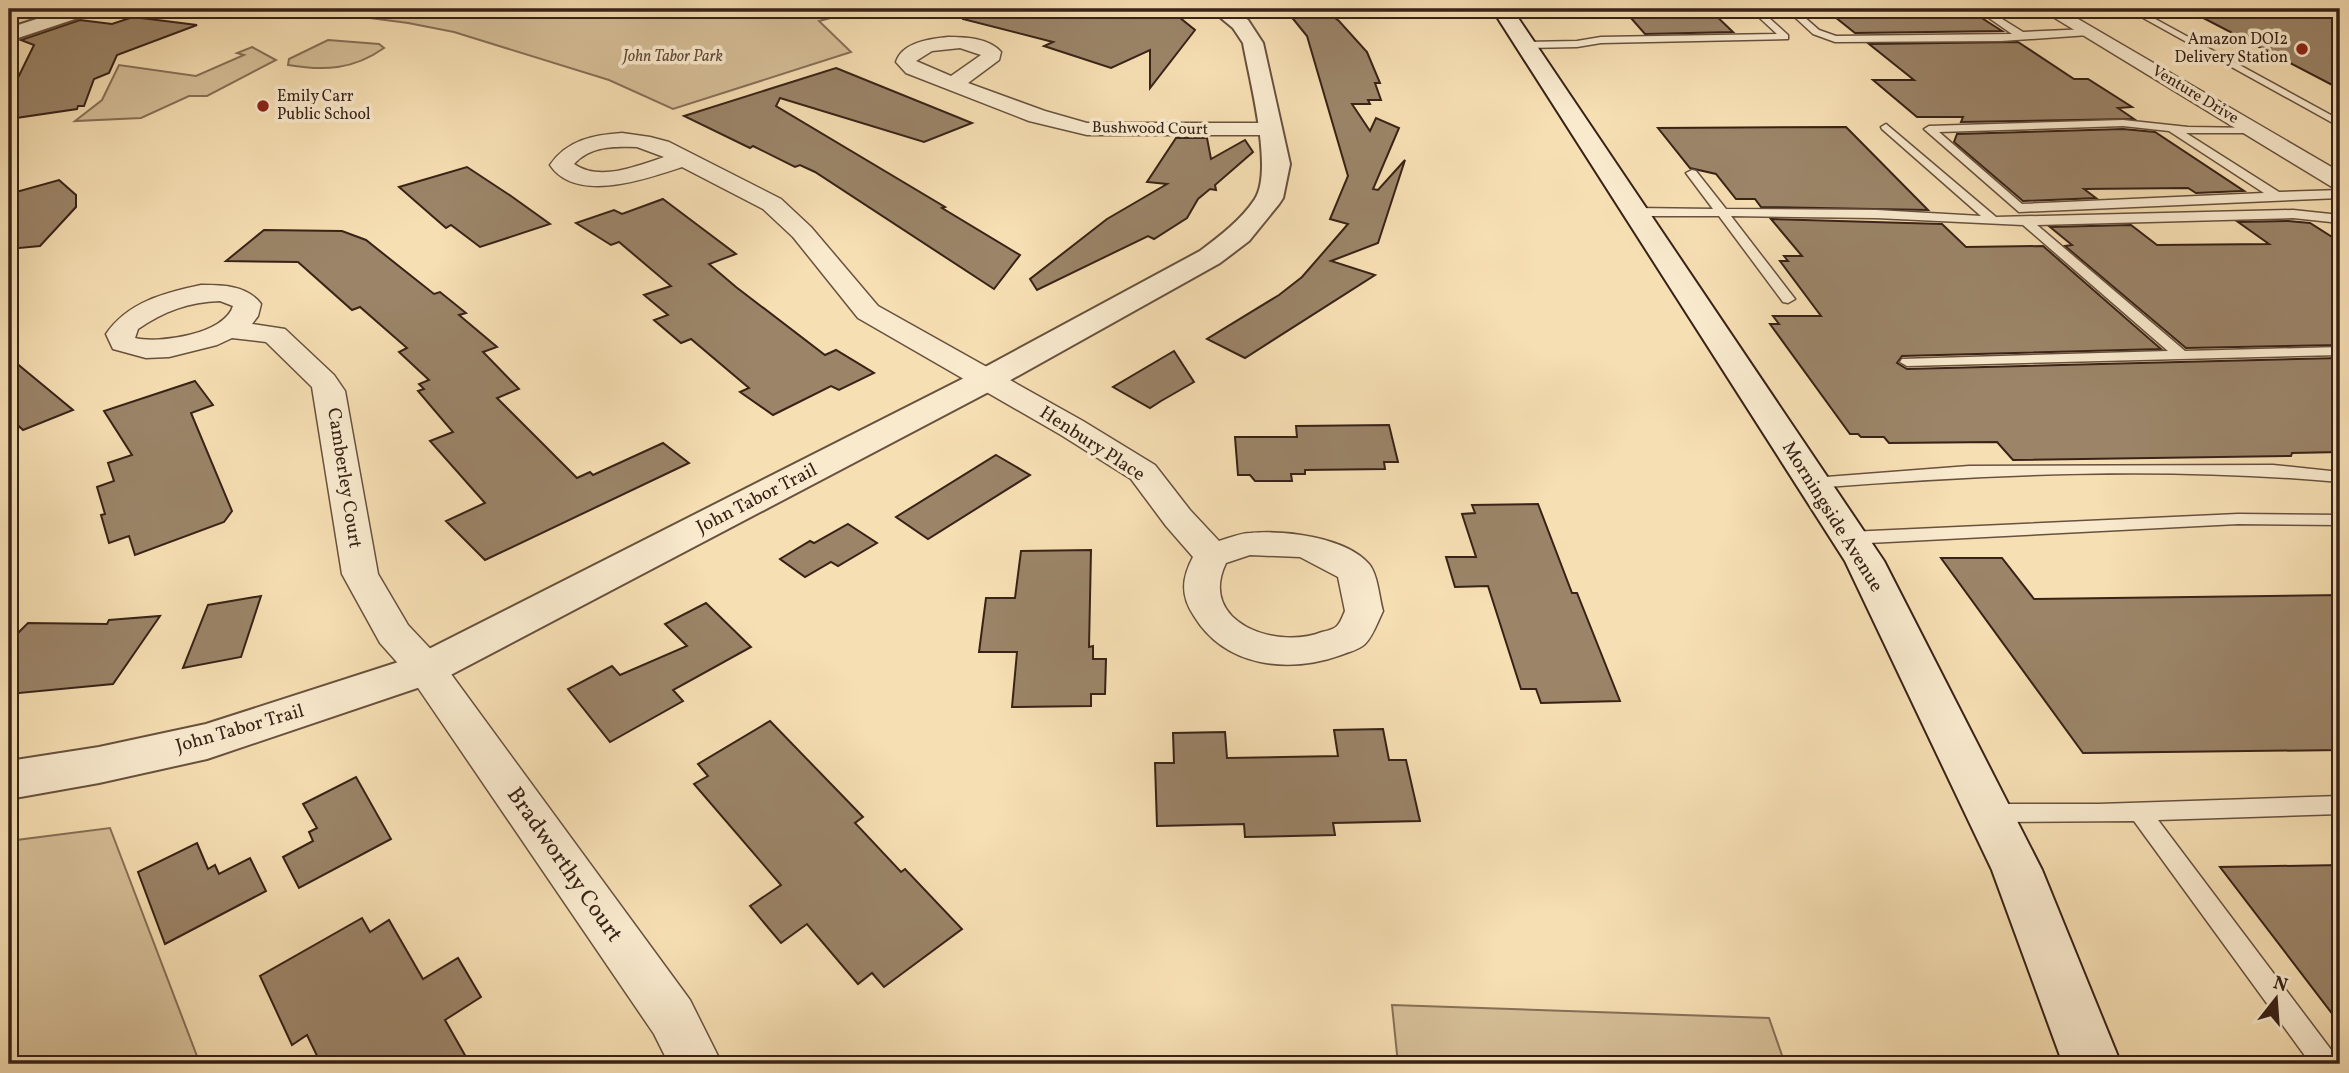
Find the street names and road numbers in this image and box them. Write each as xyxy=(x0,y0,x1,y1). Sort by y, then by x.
street label: Venture Drive xyxy=(2147,60,2243,130)
street label: Bushwood Court xyxy=(1092,117,1209,141)
street label: Henbury Place xyxy=(1034,400,1150,488)
street label: Camberley Court xyxy=(320,406,368,550)
street label: Morningside Avenue xyxy=(1775,437,1889,597)
street label: John Tabor Trail xyxy=(692,457,822,541)
street label: John Tabor Trail xyxy=(173,698,308,760)
street label: Bradworthy Court xyxy=(498,781,630,949)

